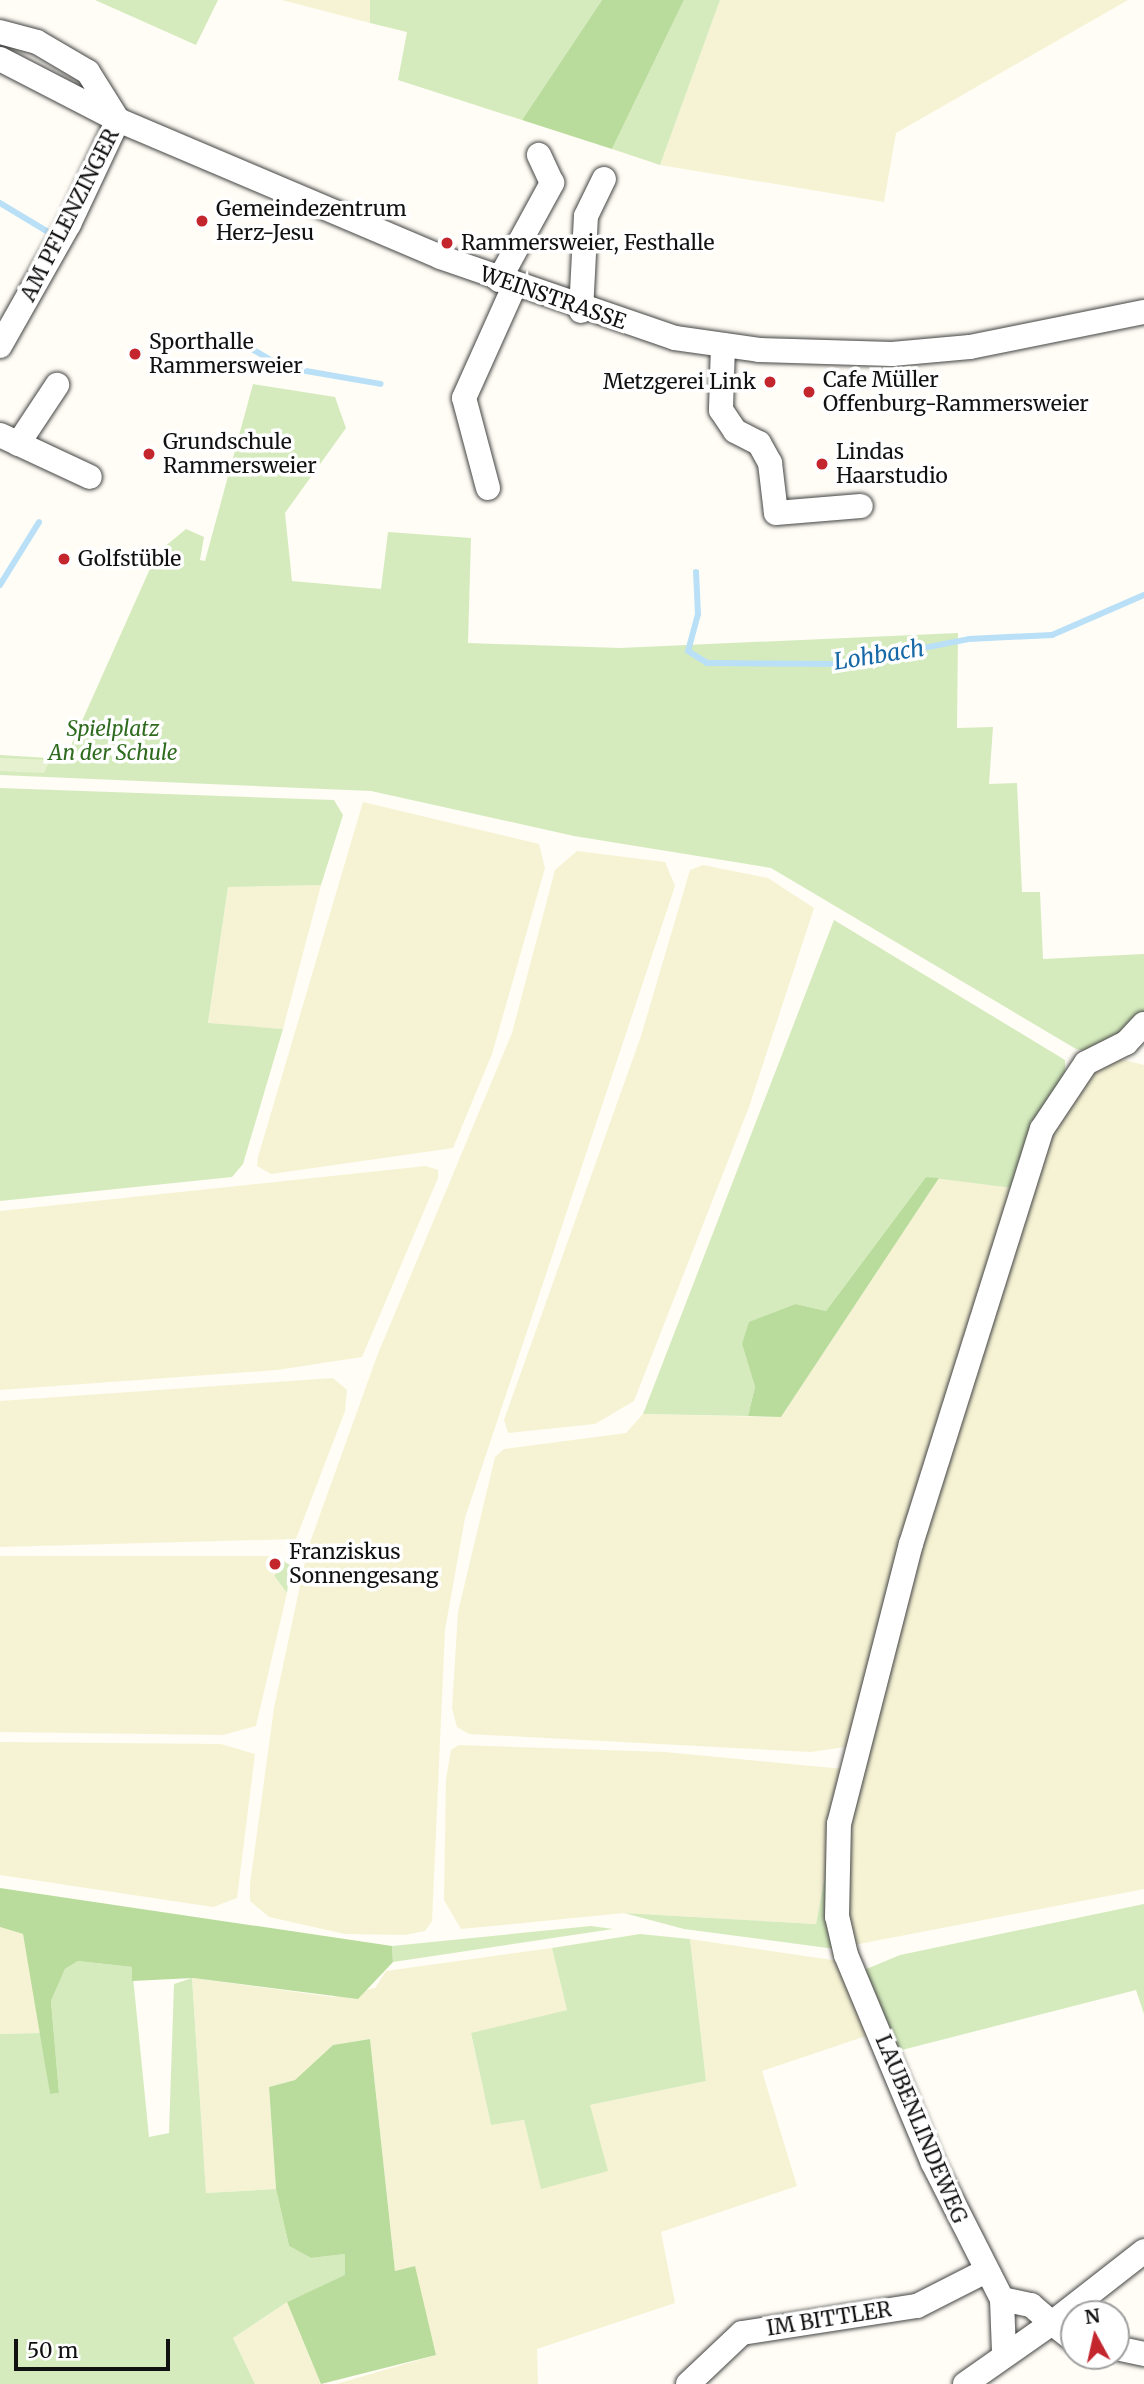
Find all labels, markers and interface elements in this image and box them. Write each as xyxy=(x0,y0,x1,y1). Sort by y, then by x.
street label: AM PFLENZINGER xyxy=(16,124,124,306)
place label: Gemeindezentrum Herz-Jesu xyxy=(216,196,407,246)
marker: Gemeindezentrum Herz-Jesu xyxy=(194,213,210,229)
place label: Rammersweier, Festhalle xyxy=(461,230,715,256)
marker: Rammersweier, Festhalle xyxy=(439,235,455,251)
street label: WEINSTRASSE xyxy=(477,261,629,335)
place label: Sporthalle Rammersweier xyxy=(149,329,303,379)
marker: Sporthalle Rammersweier xyxy=(127,346,143,362)
place label: Cafe Müller Offenburg-Rammersweier xyxy=(823,367,1089,417)
place label: Metzgerei Link xyxy=(603,369,756,395)
marker: Metzgerei Link xyxy=(762,374,778,390)
marker: Cafe Müller Offenburg-Rammersweier xyxy=(801,384,817,400)
place label: Grundschule Rammersweier xyxy=(163,429,317,479)
place label: Lindas Haarstudio xyxy=(836,439,948,489)
marker: Grundschule Rammersweier xyxy=(141,446,157,462)
marker: Lindas Haarstudio xyxy=(814,456,830,472)
place label: Golfstüble xyxy=(78,546,181,572)
marker: Golfstüble xyxy=(56,551,72,567)
water label: Lohbach xyxy=(832,634,926,676)
park label: Spielplatz An der Schule xyxy=(49,716,177,766)
place label: Franziskus Sonnengesang xyxy=(289,1539,438,1589)
marker: Franziskus Sonnengesang xyxy=(267,1556,283,1572)
street label: LAUBENLINDEWEG xyxy=(870,2031,972,2227)
street label: IM BITTLER xyxy=(765,2297,893,2341)
north arrow xyxy=(1060,2300,1130,2370)
text: N xyxy=(1083,2303,1101,2329)
scale bar xyxy=(18,2324,173,2368)
text: 50 m xyxy=(27,2337,78,2364)

